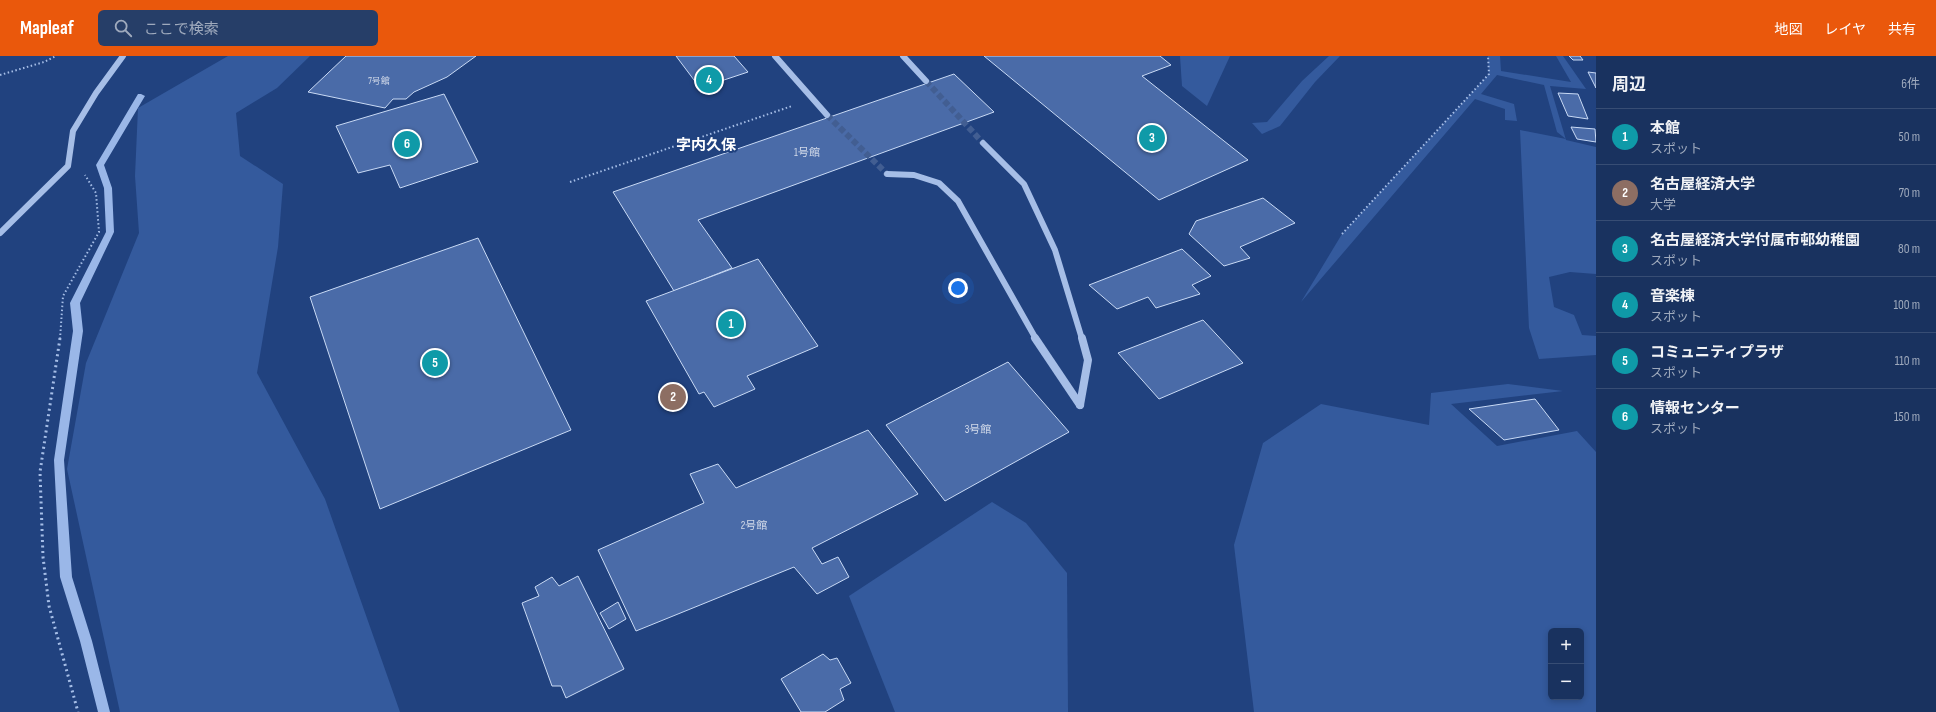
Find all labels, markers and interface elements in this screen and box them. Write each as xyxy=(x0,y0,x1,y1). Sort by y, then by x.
search box xyxy=(98,10,378,46)
text: Mapleaf xyxy=(20,17,74,40)
icon: search xyxy=(112,17,134,39)
text: ここで検索 xyxy=(144,20,219,39)
text: 地図 xyxy=(1774,21,1802,38)
text: レイヤ xyxy=(1824,21,1866,38)
text: 共有 xyxy=(1888,21,1916,38)
pin: 4 xyxy=(696,65,722,95)
text: 周辺 xyxy=(1612,75,1646,95)
house number: 7号館 xyxy=(368,76,390,87)
text: 6件 xyxy=(1901,76,1920,92)
text: 本館 xyxy=(1650,119,1680,138)
pin: 3 xyxy=(1139,123,1165,153)
pin: 6 xyxy=(394,129,420,159)
text: 1 xyxy=(1622,129,1628,145)
text: 50 m xyxy=(1899,129,1920,145)
district label: 字内久保 xyxy=(676,136,737,155)
text: スポット xyxy=(1650,141,1702,157)
house number: 1号館 xyxy=(794,146,820,159)
text: 名古屋経済大学 xyxy=(1650,175,1755,194)
text: 2 xyxy=(1622,185,1628,201)
text: 70 m xyxy=(1899,185,1920,201)
text: 大学 xyxy=(1650,197,1676,213)
text: 名古屋経済大学付属市邨幼稚園 xyxy=(1650,231,1860,250)
text: 3 xyxy=(1622,241,1628,257)
text: 80 m xyxy=(1898,241,1920,257)
text: スポット xyxy=(1650,253,1702,269)
your location xyxy=(948,278,968,298)
text: 音楽棟 xyxy=(1650,287,1695,306)
text: 4 xyxy=(1622,297,1628,313)
text: 100 m xyxy=(1893,297,1920,313)
pin: 1 xyxy=(718,309,744,339)
text: スポット xyxy=(1650,309,1702,325)
text: コミュニティプラザ xyxy=(1650,343,1784,362)
pin: 5 xyxy=(422,348,448,378)
text: 5 xyxy=(1622,353,1628,369)
text: 110 m xyxy=(1895,353,1920,369)
text: スポット xyxy=(1650,365,1702,381)
pin: 2 xyxy=(660,382,686,412)
text: 情報センター xyxy=(1650,399,1740,418)
text: 6 xyxy=(1622,409,1628,425)
text: 150 m xyxy=(1894,409,1920,425)
text: スポット xyxy=(1650,421,1702,437)
house number: 3号館 xyxy=(965,423,991,436)
house number: 2号館 xyxy=(741,519,767,532)
map controls xyxy=(1548,628,1584,700)
button: + xyxy=(1548,628,1584,664)
button: − xyxy=(1548,664,1584,700)

